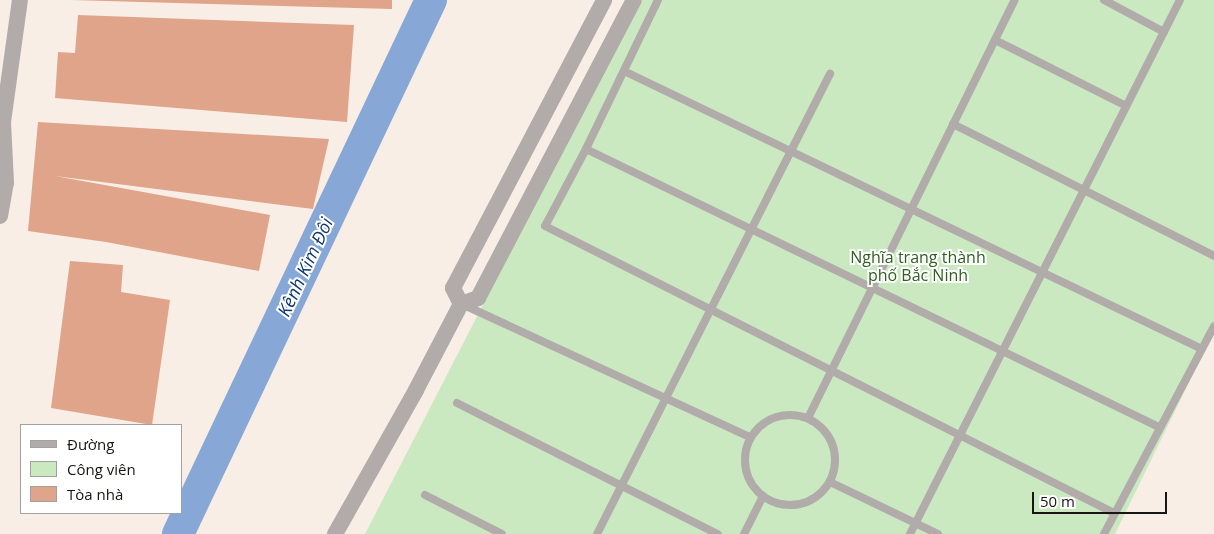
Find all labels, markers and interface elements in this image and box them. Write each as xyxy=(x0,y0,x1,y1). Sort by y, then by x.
water label: Kênh Kim Đôi xyxy=(273,214,337,320)
park label: Nghĩa trang thành phố Bắc Ninh xyxy=(850,247,986,285)
legend xyxy=(20,424,182,514)
text: Đường xyxy=(67,434,114,454)
text: Công viên xyxy=(67,459,136,479)
scale bar xyxy=(1034,482,1169,514)
text: Tòa nhà xyxy=(67,484,123,504)
text: 50 m xyxy=(1040,491,1075,511)

